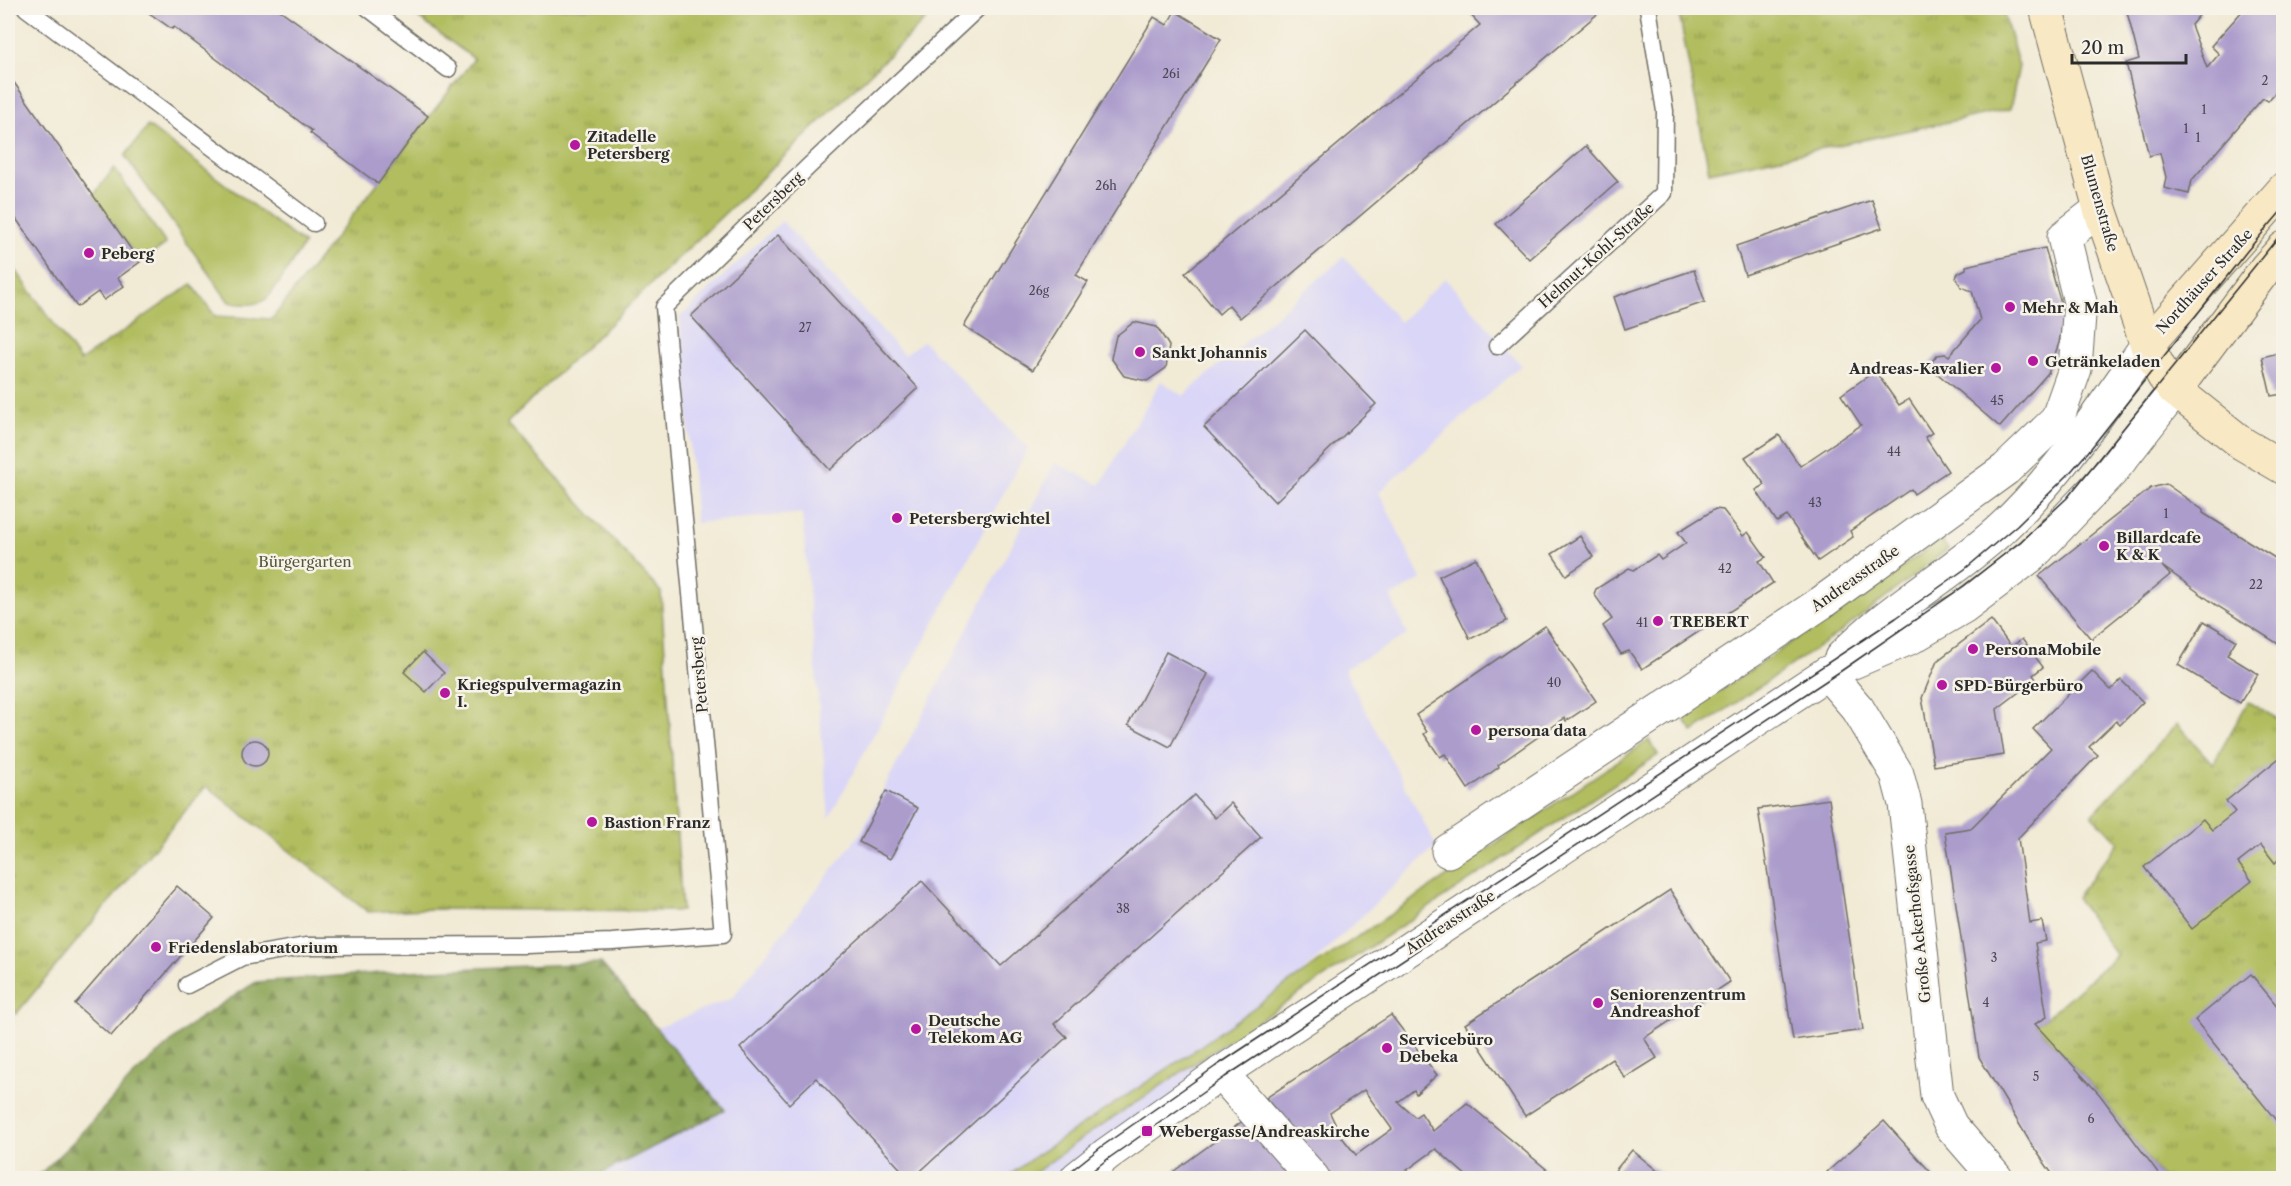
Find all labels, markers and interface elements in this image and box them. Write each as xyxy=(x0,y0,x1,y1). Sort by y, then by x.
scale bar xyxy=(2072,27,2186,65)
text: 20 m xyxy=(2081,37,2125,59)
house number: 26i xyxy=(1162,66,1180,81)
house number: 2 xyxy=(2262,73,2269,88)
house number: 1 xyxy=(2201,102,2207,117)
house number: 1 xyxy=(2183,121,2189,136)
place label: Zitadelle Petersberg xyxy=(587,127,670,163)
house number: 1 xyxy=(2195,130,2201,145)
marker: Zitadelle Petersberg xyxy=(568,138,582,152)
street label: Blumenstraße xyxy=(2077,152,2123,254)
street label: Petersberg xyxy=(739,168,807,234)
house number: 26h xyxy=(1095,178,1117,193)
street label: Helmut-Kohl-Straße xyxy=(1534,198,1658,312)
street label: Nordhäuser Straße xyxy=(2152,224,2256,338)
place label: Peberg xyxy=(101,244,155,263)
marker: Peberg xyxy=(82,246,96,260)
house number: 26g xyxy=(1029,283,1050,298)
place label: Mehr & Mah xyxy=(2022,298,2119,317)
marker: Mehr & Mah xyxy=(2003,300,2017,314)
house number: 27 xyxy=(799,320,811,335)
place label: Sankt Johannis xyxy=(1152,343,1267,362)
marker: Sankt Johannis xyxy=(1133,345,1147,359)
place label: Getränkeladen xyxy=(2045,352,2161,371)
marker: Getränkeladen xyxy=(2026,354,2040,368)
place label: Andreas-Kavalier xyxy=(1848,359,1985,378)
marker: Andreas-Kavalier xyxy=(1989,361,2003,375)
house number: 45 xyxy=(1990,393,2004,408)
house number: 44 xyxy=(1887,444,1901,459)
house number: 43 xyxy=(1808,495,1822,510)
house number: 1 xyxy=(2163,506,2169,521)
place label: Petersbergwichtel xyxy=(909,509,1050,528)
marker: Petersbergwichtel xyxy=(890,511,904,525)
place label: Billardcafe K & K xyxy=(2116,528,2201,564)
marker: Billardcafe K & K xyxy=(2097,539,2111,553)
street label: Andreasstraße xyxy=(1806,541,1903,616)
park label: Bürgergarten xyxy=(258,552,352,571)
house number: 42 xyxy=(1718,561,1732,576)
house number: 22 xyxy=(2249,577,2263,592)
place label: TREBERT xyxy=(1670,612,1749,631)
marker: TREBERT xyxy=(1651,614,1665,628)
house number: 41 xyxy=(1636,615,1648,630)
street label: Petersberg xyxy=(686,636,712,714)
place label: PersonaMobile xyxy=(1985,640,2101,659)
marker: PersonaMobile xyxy=(1966,642,1980,656)
place label: Kriegspulvermagazin I. xyxy=(457,675,622,711)
house number: 40 xyxy=(1547,675,1561,690)
place label: SPD-Bürgerbüro xyxy=(1954,676,2083,695)
marker: SPD-Bürgerbüro xyxy=(1935,678,1949,692)
marker: Kriegspulvermagazin I. xyxy=(438,686,452,700)
place label: persona data xyxy=(1488,721,1587,740)
marker: persona data xyxy=(1469,723,1483,737)
place label: Bastion Franz xyxy=(604,813,710,832)
marker: Bastion Franz xyxy=(585,815,599,829)
street label: Große Ackerhofsgasse xyxy=(1899,844,1935,1004)
street label: Andreasstraße xyxy=(1401,886,1499,959)
house number: 38 xyxy=(1116,901,1130,916)
place label: Friedenslaboratorium xyxy=(168,938,338,957)
marker: Friedenslaboratorium xyxy=(149,940,163,954)
house number: 3 xyxy=(1991,950,1997,965)
place label: Seniorenzentrum Andreashof xyxy=(1609,985,1746,1021)
house number: 4 xyxy=(1983,995,1990,1010)
marker: Seniorenzentrum Andreashof xyxy=(1591,996,1605,1010)
place label: Deutsche Telekom AG xyxy=(928,1011,1023,1047)
marker: Deutsche Telekom AG xyxy=(909,1022,923,1036)
place label: Servicebüro Debeka xyxy=(1399,1030,1493,1066)
marker: Servicebüro Debeka xyxy=(1380,1041,1394,1055)
house number: 5 xyxy=(2033,1069,2039,1084)
house number: 6 xyxy=(2087,1111,2095,1126)
place label: Webergasse/Andreaskirche xyxy=(1158,1122,1370,1141)
marker: Webergasse/Andreaskirche xyxy=(1140,1124,1154,1138)

